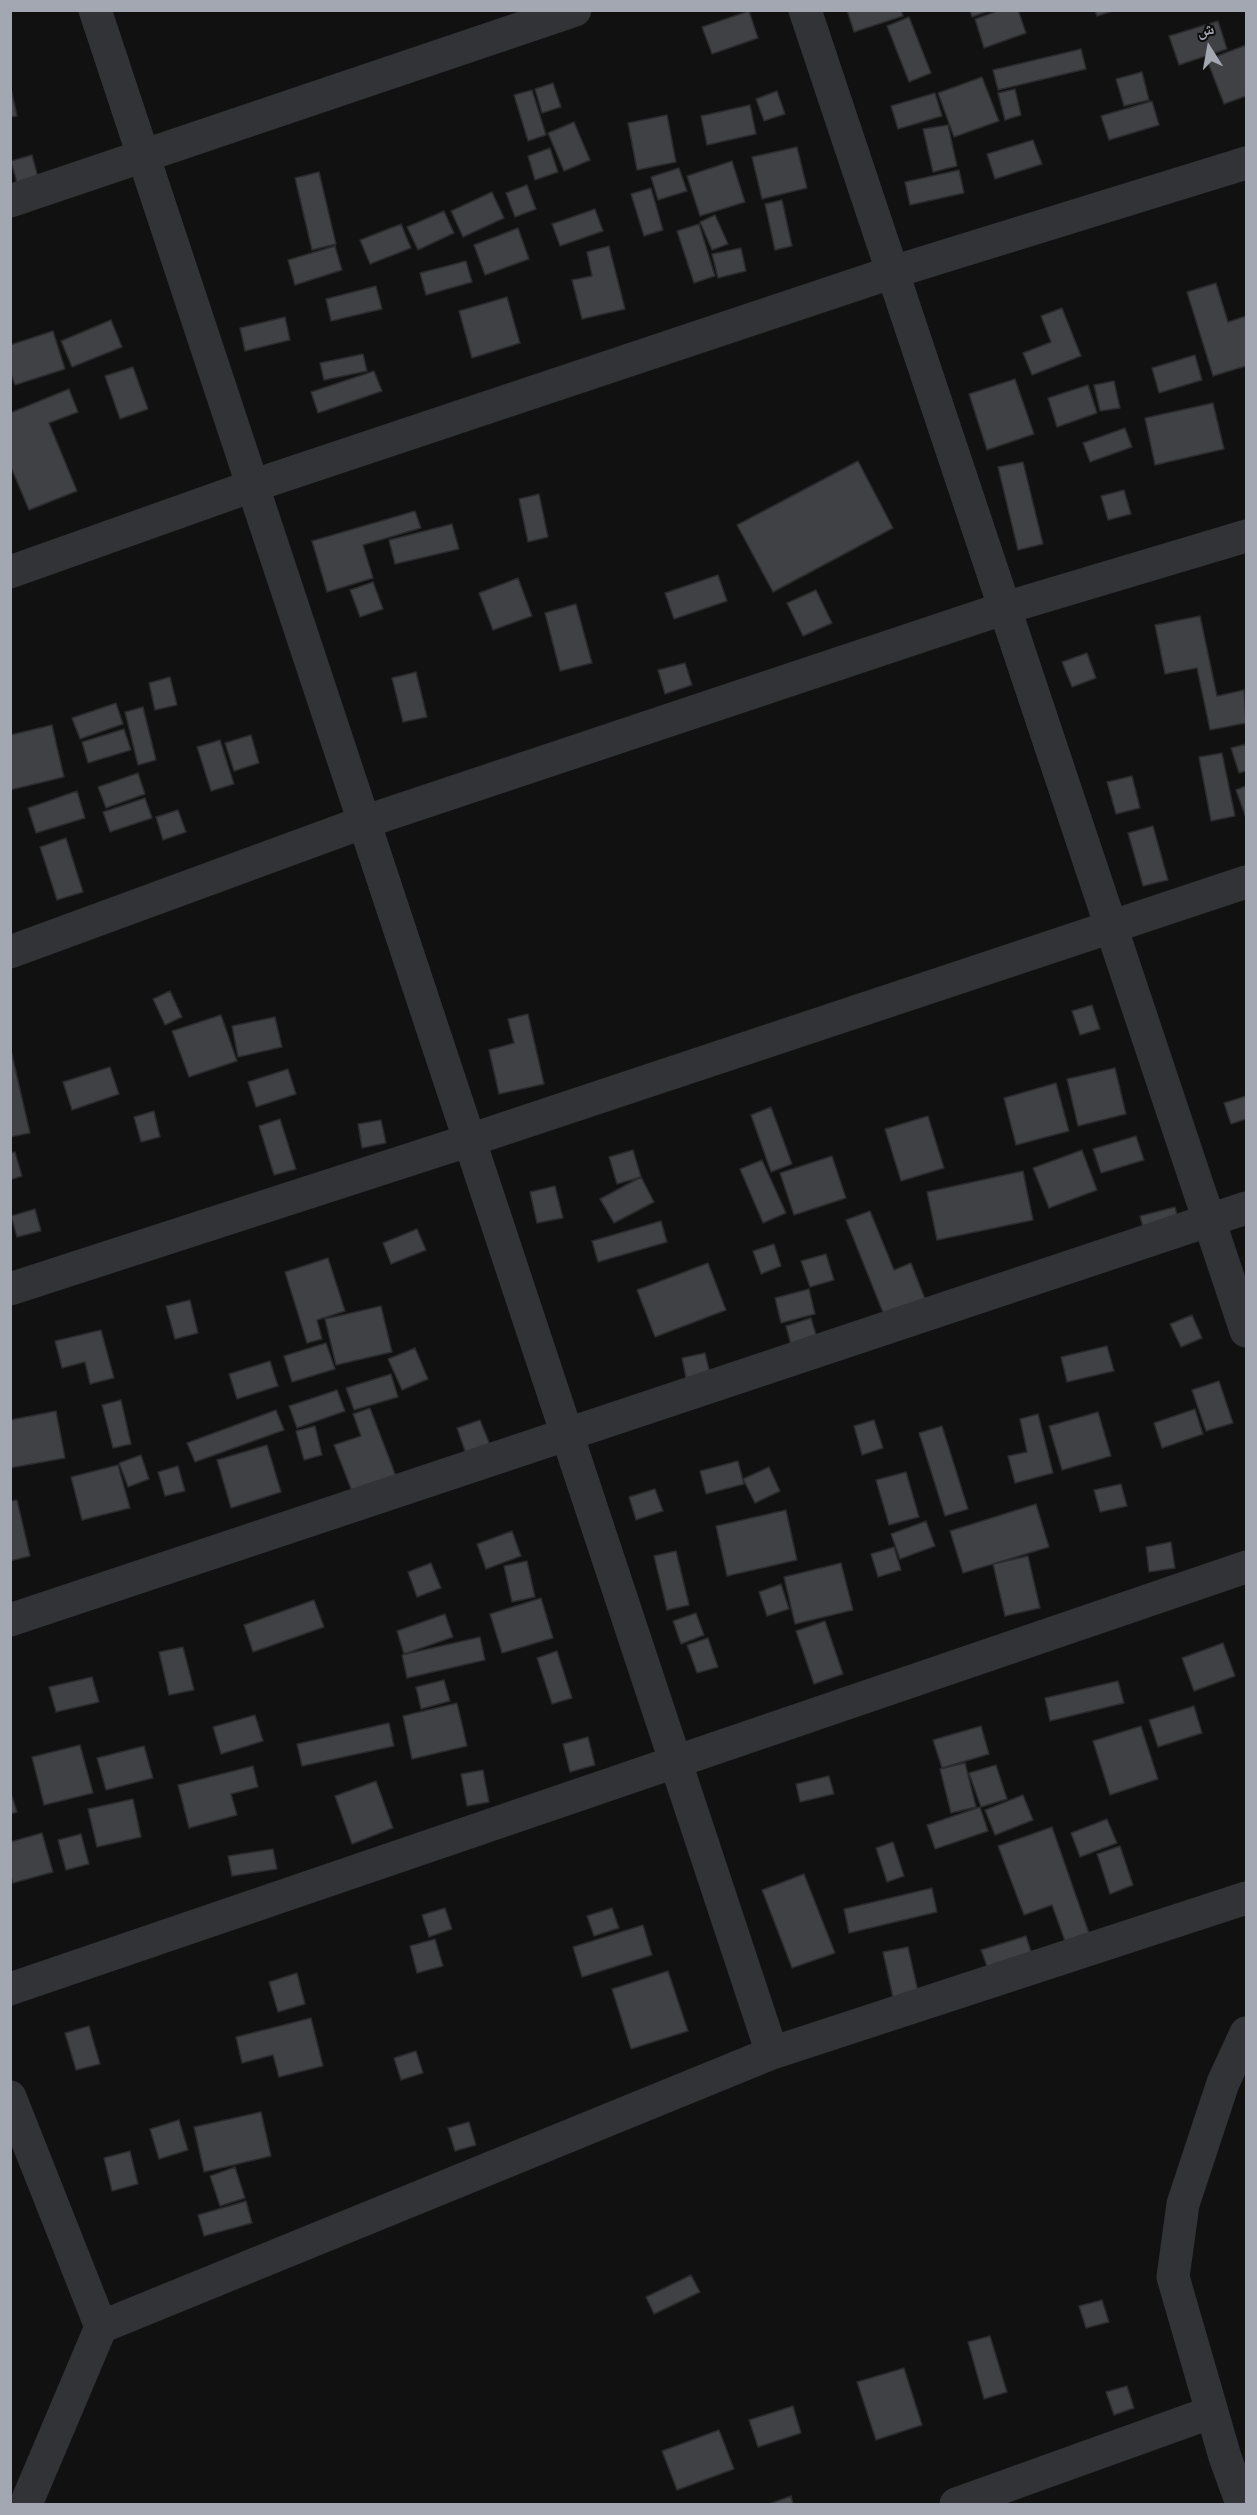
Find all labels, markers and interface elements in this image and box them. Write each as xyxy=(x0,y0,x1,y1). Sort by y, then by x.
north arrow xyxy=(1179,18,1239,78)
text: ش xyxy=(1195,19,1216,41)

